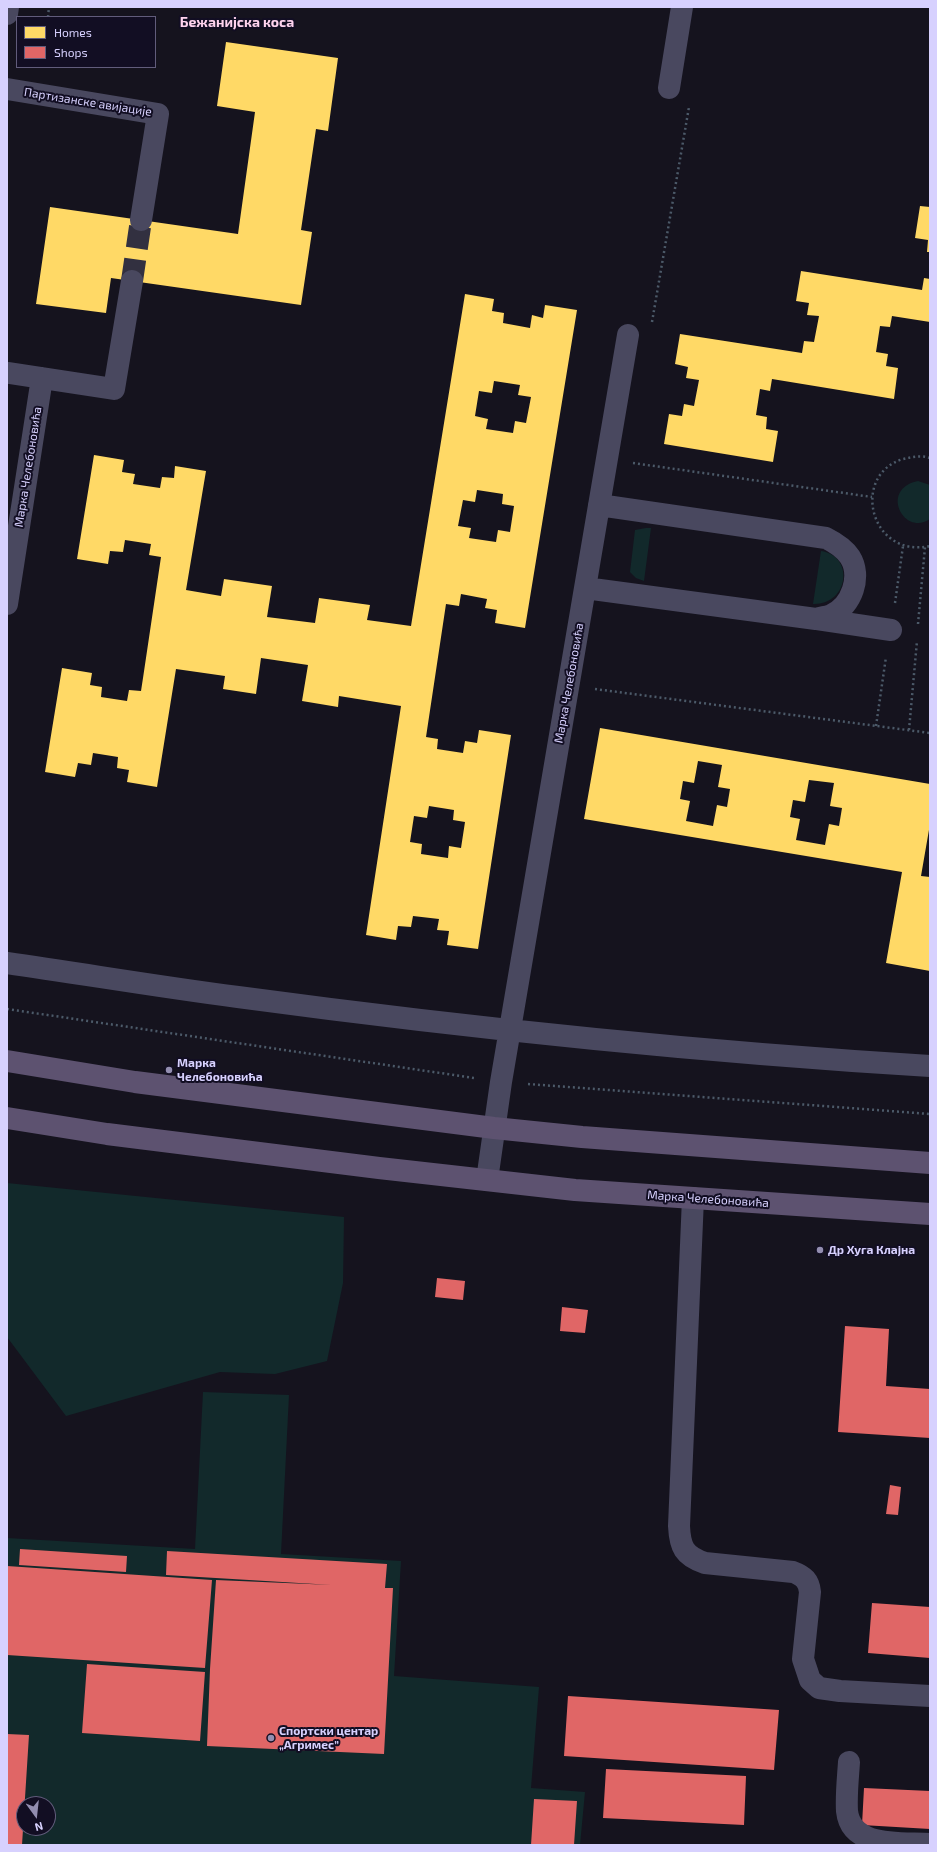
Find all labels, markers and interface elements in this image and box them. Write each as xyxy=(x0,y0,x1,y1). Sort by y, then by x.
district label: Бежанијска коса xyxy=(180,14,294,30)
legend xyxy=(16,16,156,68)
text: Homes xyxy=(54,25,92,39)
text: Shops xyxy=(54,45,88,59)
street label: Партизанске авијације xyxy=(23,85,153,119)
street label: Марка Челебоновића xyxy=(11,406,45,528)
street label: Марка Челебоновића xyxy=(551,622,587,744)
place label: Марка Челебоновића xyxy=(177,1056,263,1084)
marker: Марка Челебоновића xyxy=(164,1065,174,1075)
street label: Марка Челебоновића xyxy=(647,1188,769,1210)
place label: Др Хуга Клајна xyxy=(828,1243,915,1257)
marker: Др Хуга Клајна xyxy=(815,1245,825,1255)
place label: Спортски центар „Агримес” xyxy=(279,1724,378,1752)
marker: Спортски центар „Агримес” xyxy=(266,1733,276,1743)
north arrow xyxy=(16,1796,56,1836)
text: N xyxy=(33,1820,45,1834)

